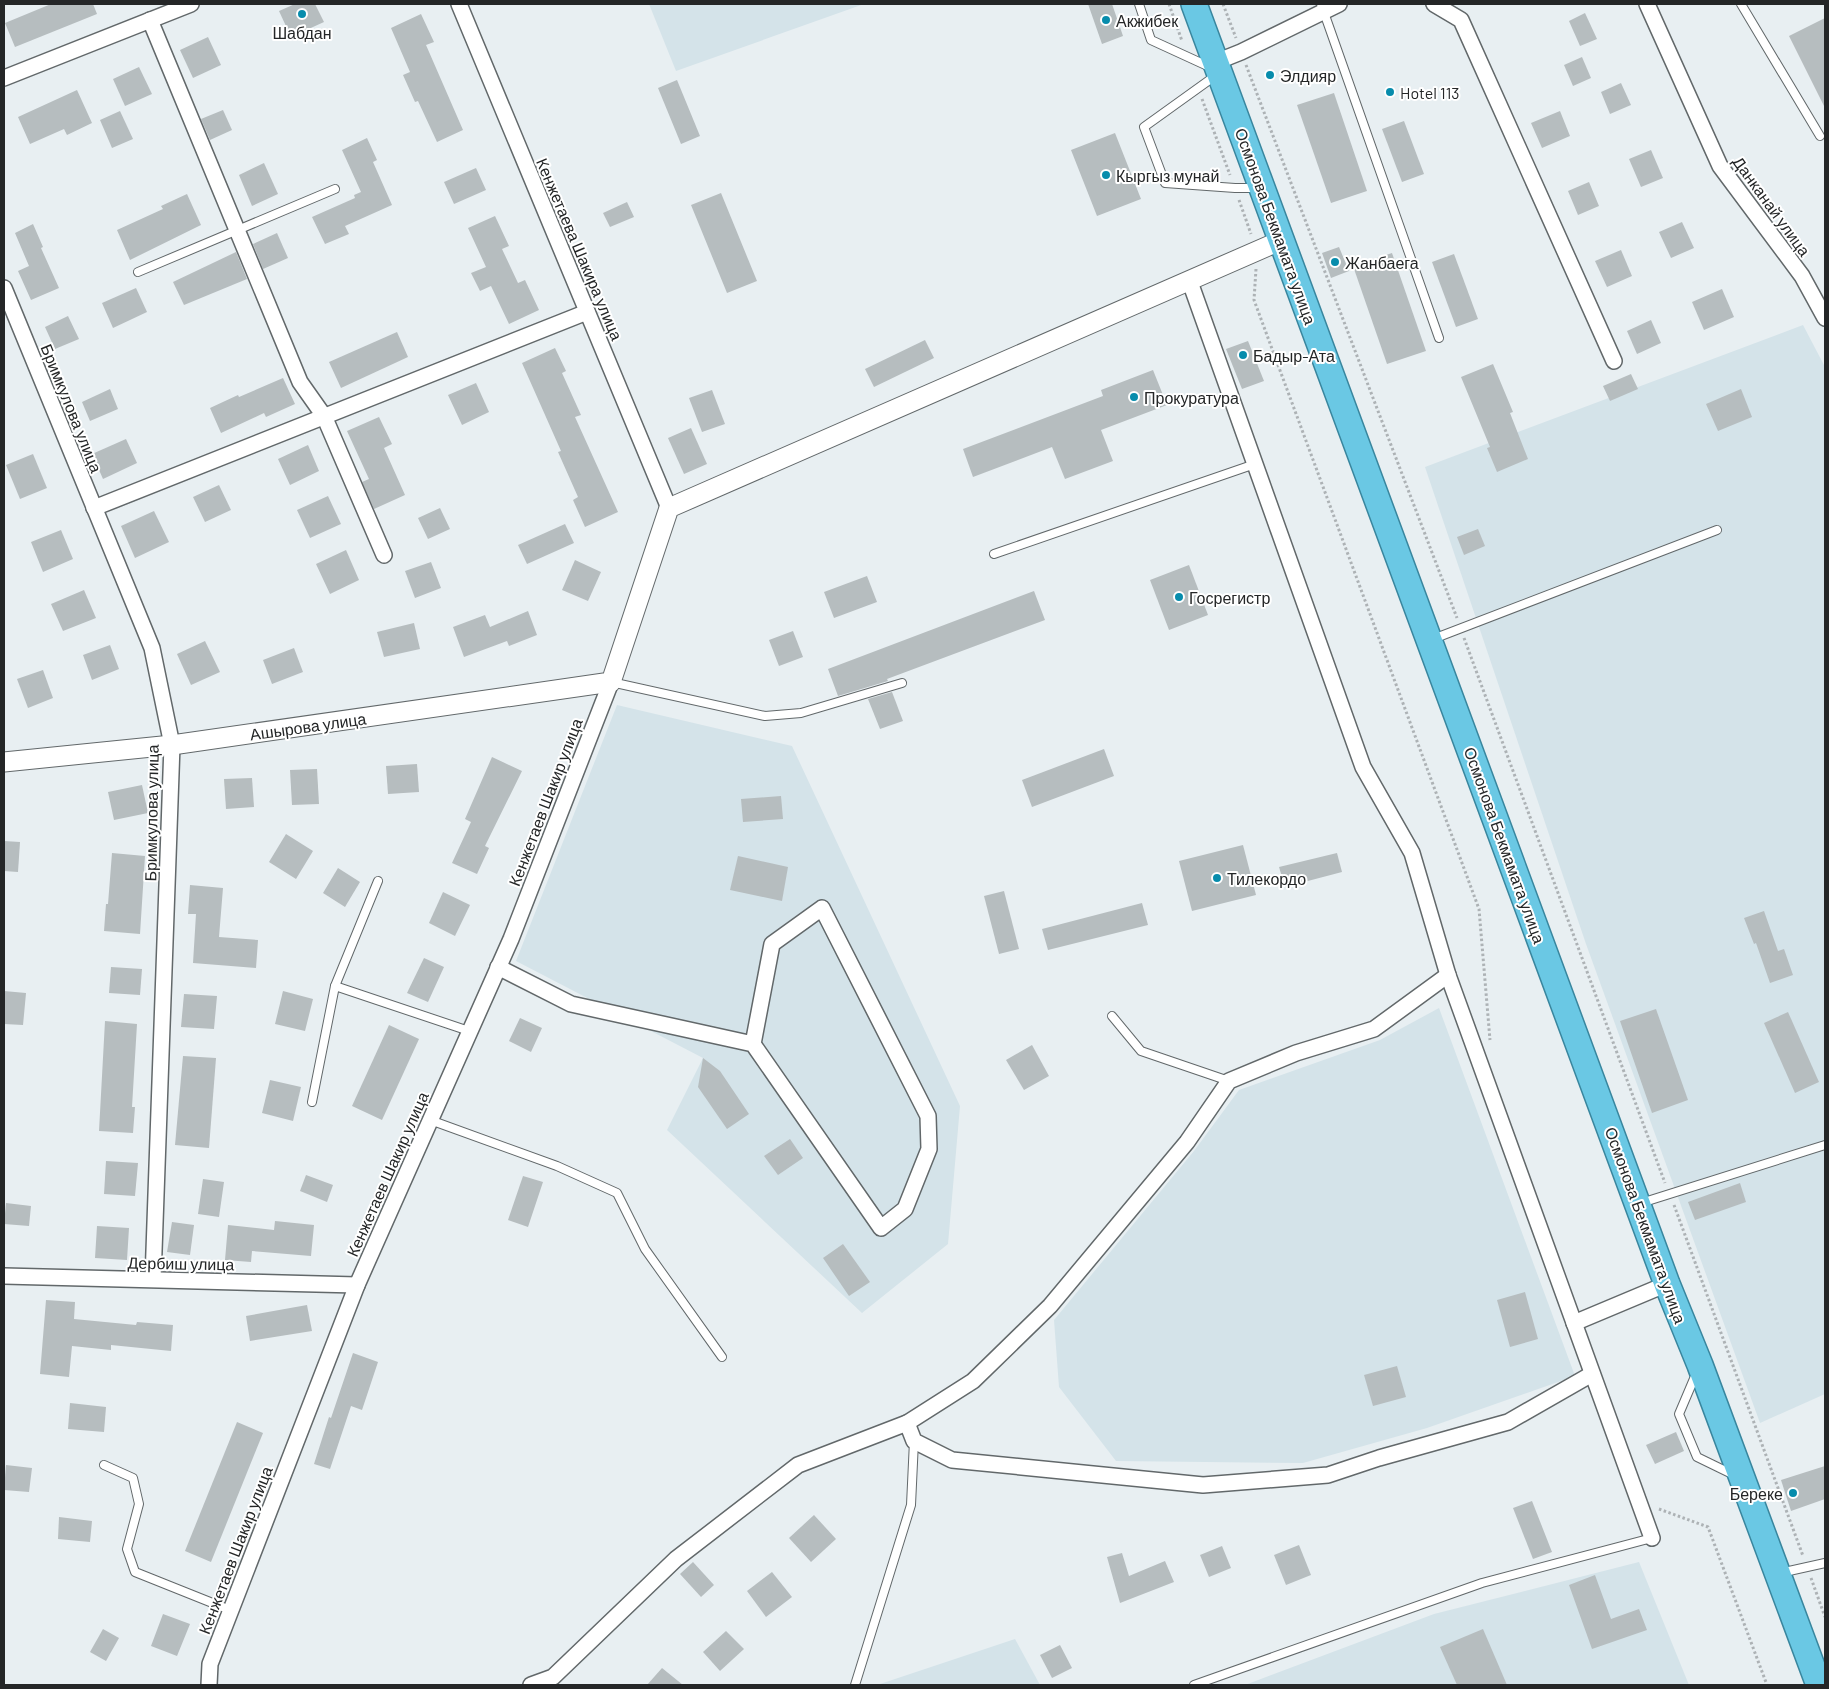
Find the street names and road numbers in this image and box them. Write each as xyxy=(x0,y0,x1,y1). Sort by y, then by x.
street label: Осмонова Бекмамата улица xyxy=(1232,125,1320,327)
street label: Данканай улица xyxy=(1729,152,1815,260)
street label: Кенжетаева Шакира улица xyxy=(533,155,627,343)
street label: Бримкулова улица xyxy=(38,341,107,475)
street label: Ашырова улица xyxy=(249,708,367,744)
street label: Кенжетаев Шакир улица xyxy=(504,715,586,889)
street label: Бримкулова улица xyxy=(140,744,162,882)
street label: Осмонова Бекмамата улица xyxy=(1461,744,1549,946)
street label: Кенжетаев Шакир улица xyxy=(342,1089,432,1259)
street label: Осмонова Бекмамата улица xyxy=(1602,1124,1690,1326)
street label: Дербиш улица xyxy=(127,1253,235,1273)
street label: Кенжетаев Шакир улица xyxy=(194,1463,276,1637)

